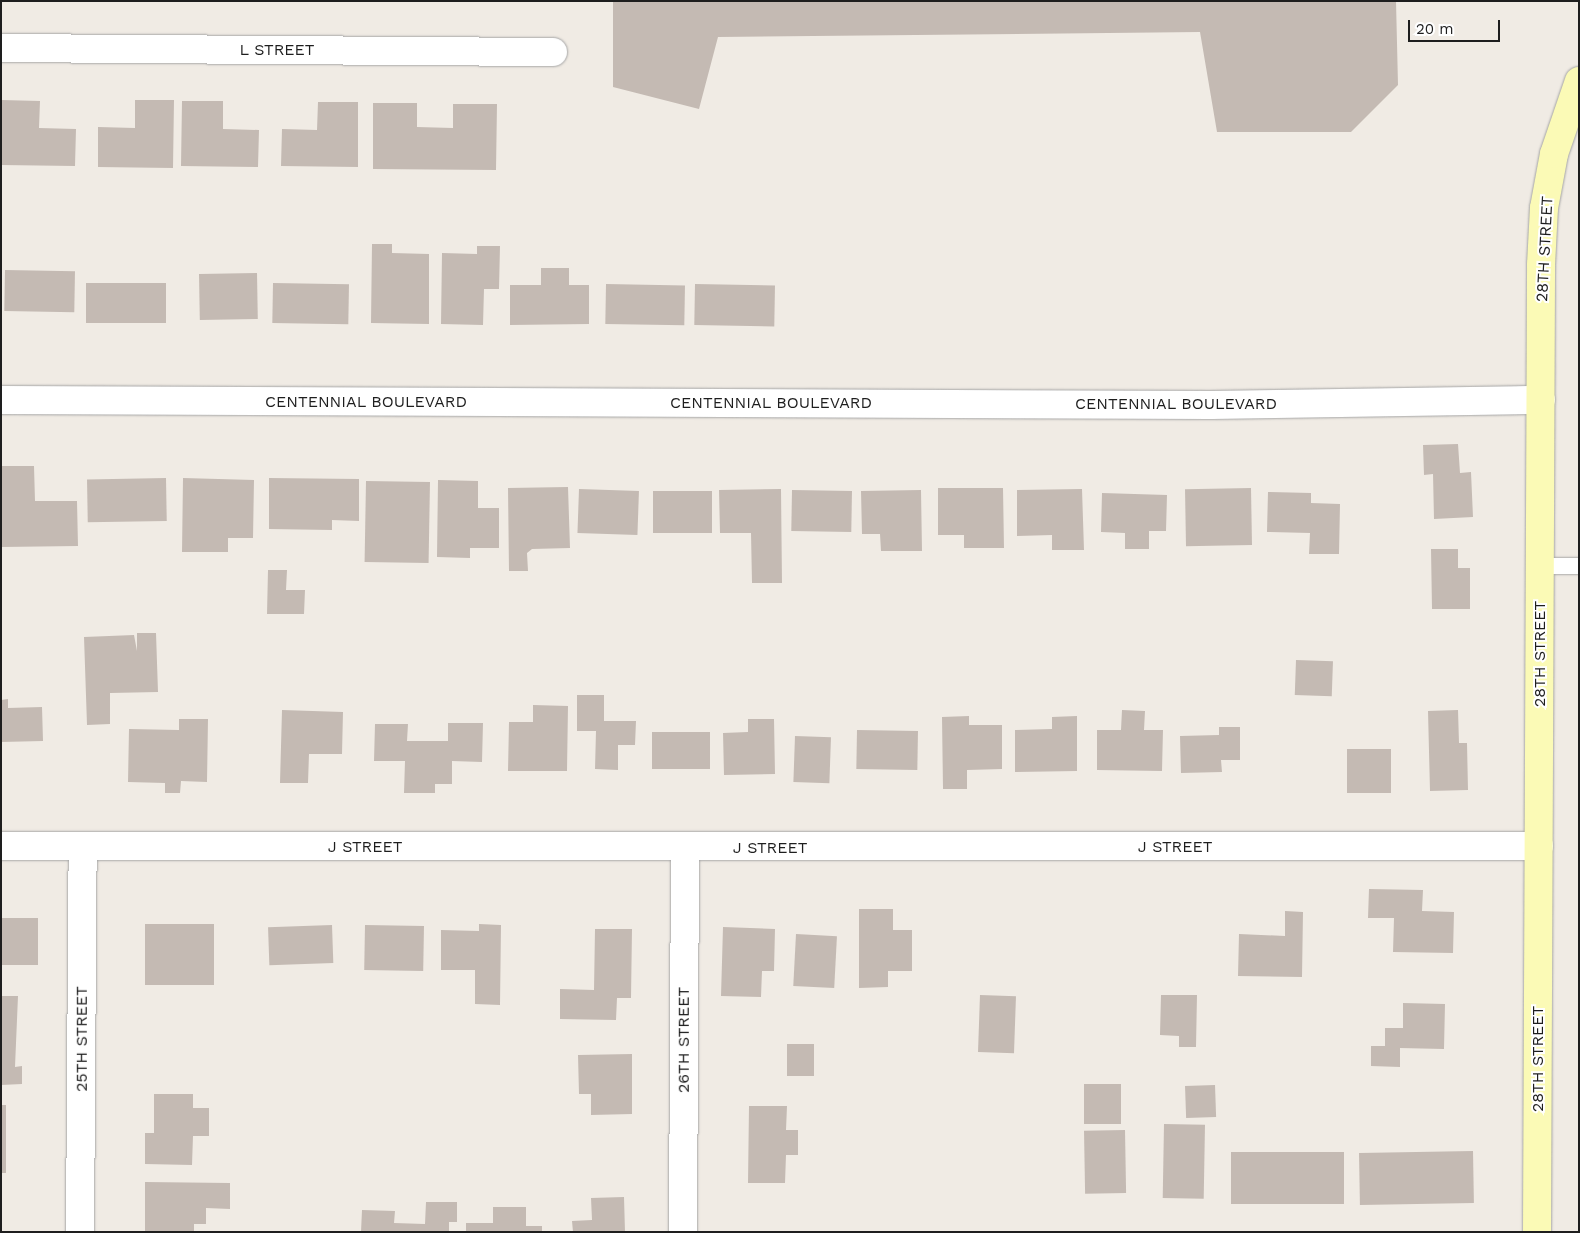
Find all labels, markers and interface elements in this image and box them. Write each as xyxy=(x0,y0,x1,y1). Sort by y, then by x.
scale bar xyxy=(1410,10,1502,42)
text: 20 m xyxy=(1416,20,1454,38)
street label: L STREET xyxy=(239,40,315,60)
street label: 28TH STREET xyxy=(1533,195,1557,303)
street label: CENTENNIAL BOULEVARD xyxy=(265,392,467,412)
street label: CENTENNIAL BOULEVARD xyxy=(670,393,872,413)
street label: CENTENNIAL BOULEVARD xyxy=(1075,394,1277,414)
street label: 28TH STREET xyxy=(1530,601,1550,707)
street label: J STREET xyxy=(328,837,402,857)
street label: J STREET xyxy=(1138,837,1212,857)
street label: J STREET xyxy=(733,838,807,858)
street label: 25TH STREET xyxy=(72,986,92,1092)
street label: 26TH STREET xyxy=(674,987,694,1093)
street label: 28TH STREET xyxy=(1528,1006,1548,1112)

